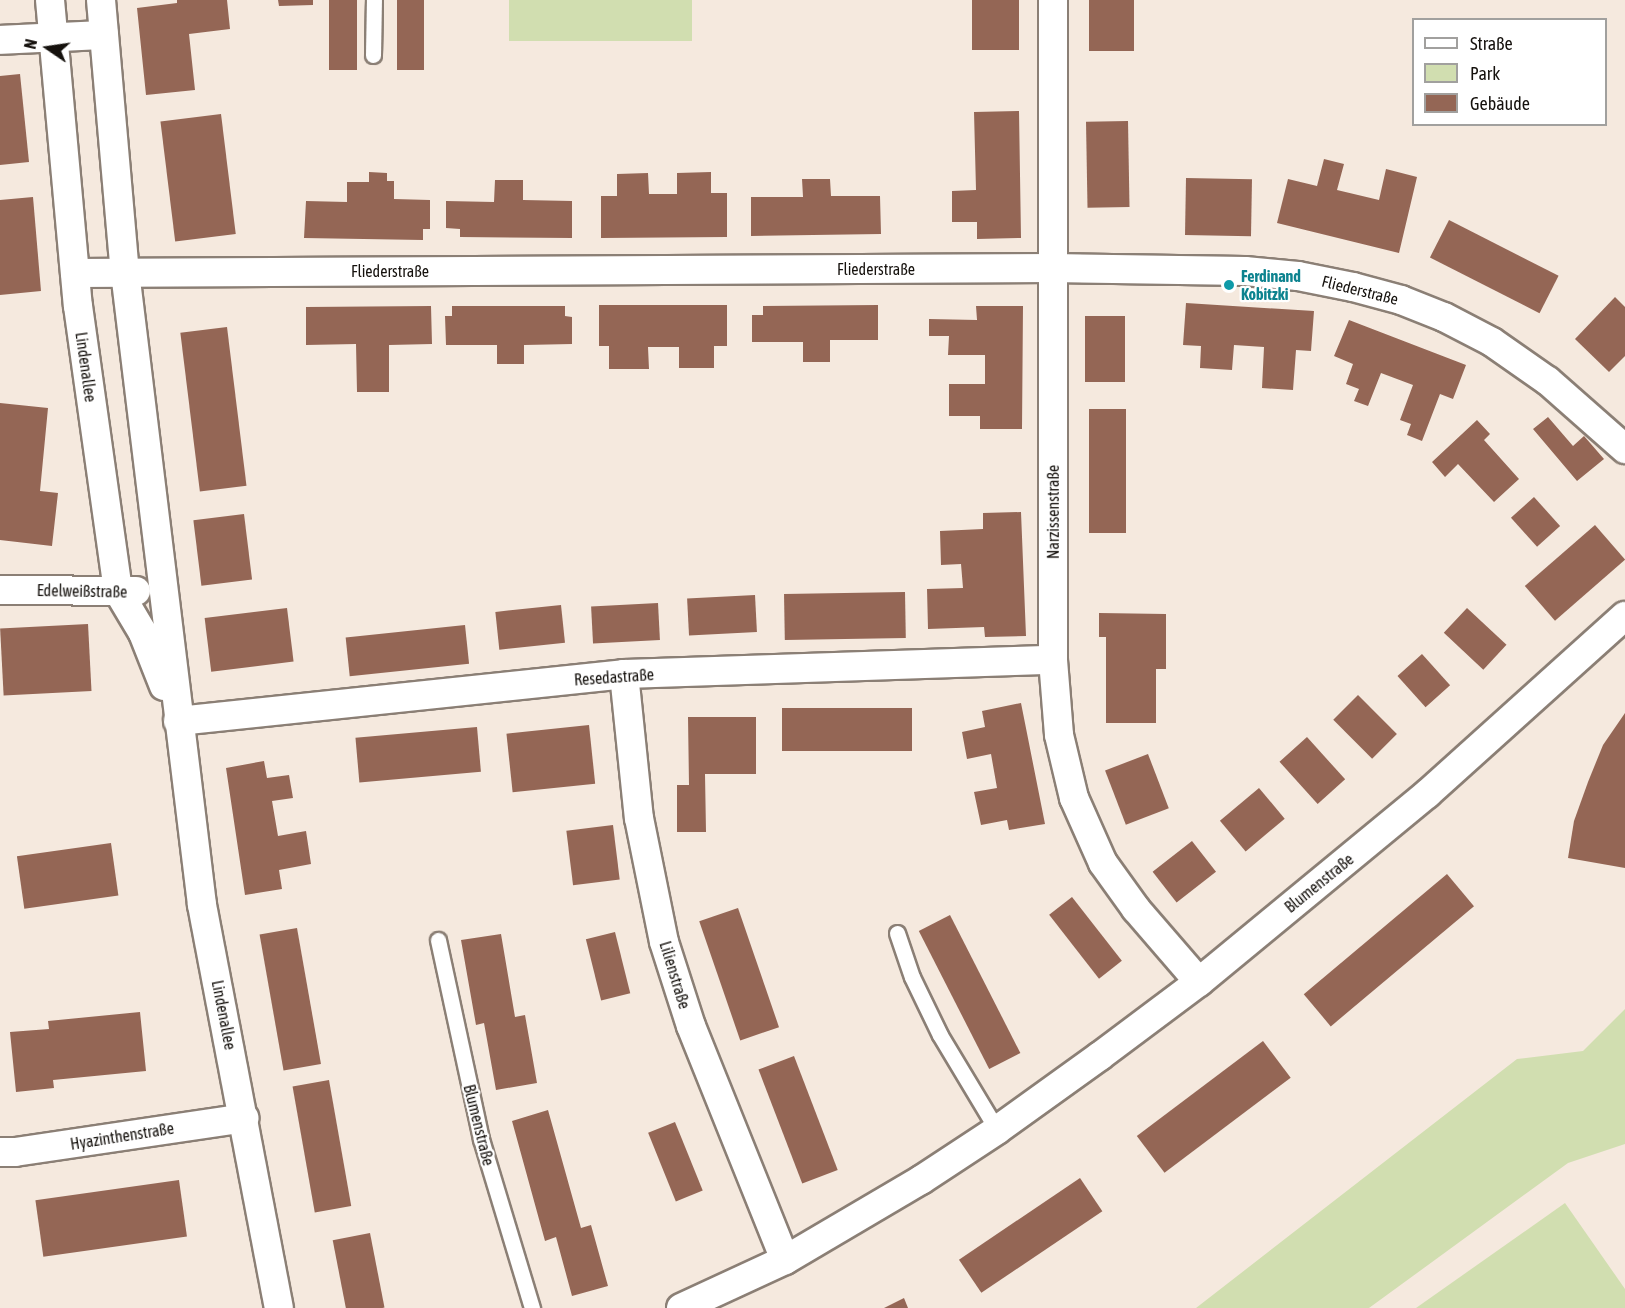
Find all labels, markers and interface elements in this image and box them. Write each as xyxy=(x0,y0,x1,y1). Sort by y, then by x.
north arrow xyxy=(18,18,78,78)
legend xyxy=(1412,18,1607,126)
text: Straße xyxy=(1470,33,1513,54)
text: N xyxy=(21,37,40,51)
text: Park xyxy=(1470,63,1500,84)
text: Gebäude xyxy=(1470,93,1530,114)
street label: Fliederstraße xyxy=(837,259,915,279)
street label: Fliederstraße xyxy=(351,261,429,281)
place label: Ferdinand Kobitzki xyxy=(1241,266,1301,304)
street label: Fliederstraße xyxy=(1320,271,1400,309)
marker: Ferdinand Kobitzki xyxy=(1222,278,1236,292)
street label: Lindenallee xyxy=(72,331,100,403)
street label: Narzissenstraße xyxy=(1043,465,1063,559)
street label: Edelweißstraße xyxy=(37,581,127,601)
street label: Resedastraße xyxy=(573,665,655,689)
street label: Blumenstraße xyxy=(1281,849,1357,917)
street label: Lilienstraße xyxy=(656,939,694,1011)
street label: Lindenallee xyxy=(208,979,240,1051)
street label: Blumenstraße xyxy=(460,1082,498,1168)
street label: Hyazinthenstraße xyxy=(69,1118,175,1154)

